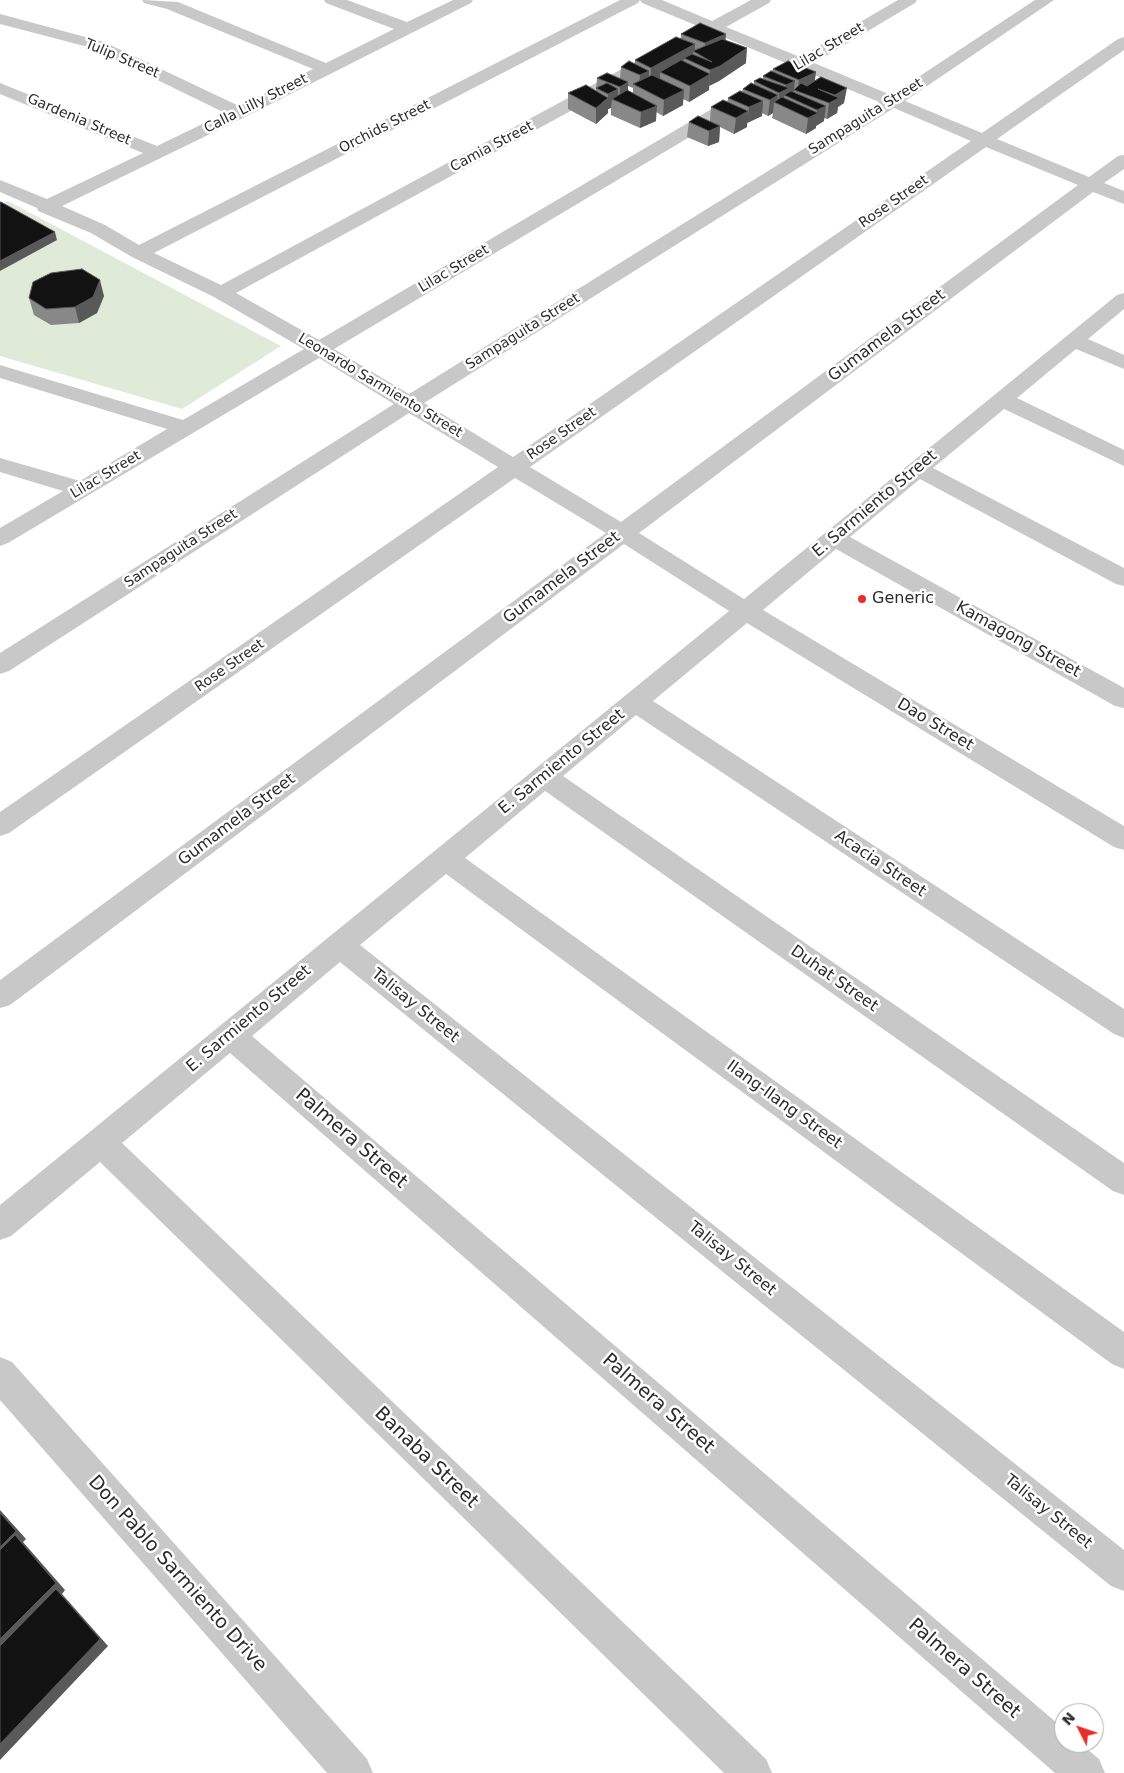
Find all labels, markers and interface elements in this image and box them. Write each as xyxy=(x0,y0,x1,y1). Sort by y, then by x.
street label: Lilac Street xyxy=(791,19,867,75)
street label: Tulip Street xyxy=(82,36,162,82)
street label: Calla Lilly Street xyxy=(201,71,311,137)
street label: Sampaguita Street xyxy=(806,75,926,159)
street label: Gardenia Street xyxy=(25,91,133,149)
street label: Orchids Street xyxy=(337,97,433,157)
street label: Camia Street xyxy=(448,118,536,176)
street label: Rose Street xyxy=(856,172,932,232)
street label: Lilac Street xyxy=(416,241,492,297)
street label: Gumamela Street xyxy=(825,286,949,386)
street label: Sampaguita Street xyxy=(463,290,583,374)
street label: Leonardo Sarmiento Street xyxy=(295,330,465,442)
street label: Rose Street xyxy=(524,404,600,464)
street label: E. Sarmiento Street xyxy=(809,446,941,562)
street label: Lilac Street xyxy=(68,447,144,503)
street label: Sampaguita Street xyxy=(121,506,241,592)
street label: Gumamela Street xyxy=(500,528,624,628)
place label: Generic xyxy=(872,589,934,609)
marker: Generic xyxy=(856,593,868,605)
street label: Kamagong Street xyxy=(952,598,1084,682)
street label: Rose Street xyxy=(192,636,268,696)
street label: Dao Street xyxy=(893,695,977,755)
street label: E. Sarmiento Street xyxy=(495,705,629,819)
street label: Gumamela Street xyxy=(175,770,299,870)
street label: Acacia Street xyxy=(831,826,929,902)
street label: Duhat Street xyxy=(787,942,881,1016)
street label: E. Sarmiento Street xyxy=(183,961,315,1077)
street label: Talisay Street xyxy=(367,965,463,1047)
street label: Ilang-Ilang Street xyxy=(723,1057,845,1153)
street label: Palmera Street xyxy=(290,1084,412,1194)
street label: Talisay Street xyxy=(684,1218,780,1300)
street label: Palmera Street xyxy=(597,1349,719,1459)
street label: Banaba Street xyxy=(369,1403,483,1513)
street label: Don Pablo Sarmiento Drive xyxy=(83,1471,271,1677)
street label: Talisay Street xyxy=(1000,1471,1096,1553)
street label: Palmera Street xyxy=(903,1614,1025,1724)
north arrow xyxy=(1054,1703,1104,1753)
text: N xyxy=(1059,1709,1078,1728)

